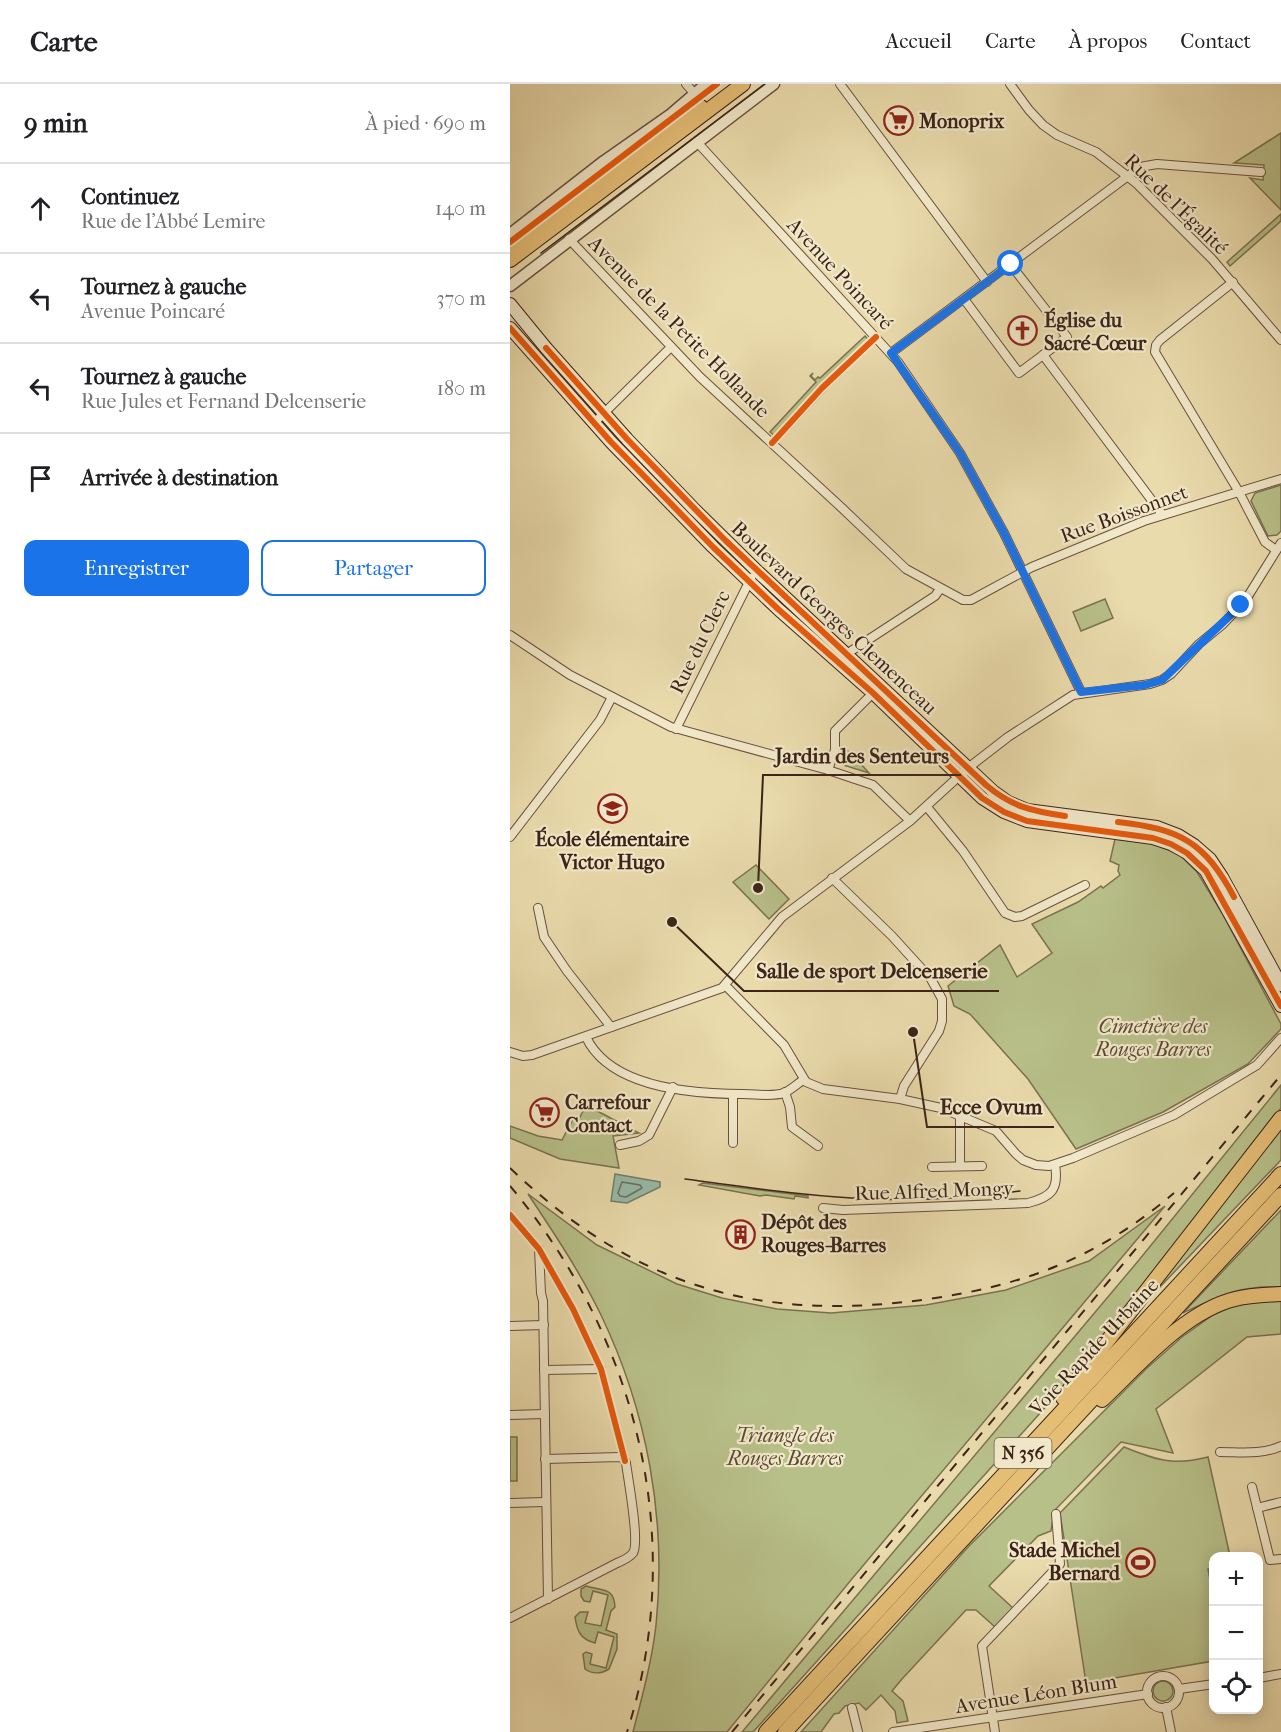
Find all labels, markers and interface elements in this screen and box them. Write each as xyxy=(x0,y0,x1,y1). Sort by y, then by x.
text: Carte xyxy=(30,25,98,58)
text: Accueil xyxy=(886,29,952,53)
text: Carte xyxy=(985,29,1036,53)
text: À propos xyxy=(1069,29,1147,53)
text: Contact xyxy=(1180,29,1251,53)
supermarket icon: Monoprix xyxy=(882,105,914,137)
text: 9 min xyxy=(24,108,88,139)
place label: Monoprix xyxy=(918,110,1005,133)
text: À pied · 690 m xyxy=(366,112,486,135)
street label: Rue de l'Égalité xyxy=(1119,148,1233,259)
text: Continuez xyxy=(81,184,179,210)
icon: ahead xyxy=(24,192,57,225)
text: 140 m xyxy=(435,197,486,220)
text: Rue de l'Abbé Lemire xyxy=(81,210,266,233)
street label: Avenue Poincaré xyxy=(782,213,898,335)
street label: Avenue de la Petite Hollande xyxy=(583,231,775,423)
route start xyxy=(997,250,1023,276)
text: Tournez à gauche xyxy=(81,274,246,300)
icon: left xyxy=(24,282,57,315)
text: 370 m xyxy=(436,287,486,310)
text: Avenue Poincaré xyxy=(81,300,225,323)
place label: Église du Sacré-Cœur xyxy=(1044,307,1147,355)
church icon: Église du Sacré-Cœur xyxy=(1007,315,1039,347)
text: Tournez à gauche xyxy=(81,364,246,390)
icon: left xyxy=(24,372,57,405)
text: 180 m xyxy=(437,377,486,400)
text: Rue Jules et Fernand Delcenserie xyxy=(81,390,366,413)
icon: arrive xyxy=(24,462,57,495)
text: Arrivée à destination xyxy=(81,465,278,491)
street label: Rue Boissonnet xyxy=(1057,480,1191,548)
street label: Boulevard Georges Clemenceau xyxy=(727,517,942,720)
button: Enregistrer xyxy=(24,540,249,596)
button: Partager xyxy=(261,540,486,596)
street label: Rue du Clerc xyxy=(665,586,735,697)
route end xyxy=(1227,591,1253,617)
callout: Jardin des Senteurs xyxy=(763,736,961,775)
text: Jardin des Senteurs xyxy=(773,744,949,768)
school or university icon: École élémentaire Victor Hugo xyxy=(596,792,628,824)
place label: École élémentaire Victor Hugo xyxy=(535,826,689,874)
callout: Salle de sport Delcenserie xyxy=(744,952,999,991)
text: Salle de sport Delcenserie xyxy=(756,959,988,983)
park label: Cimetière des Rouges Barres xyxy=(1093,1015,1212,1061)
callout: Ecce Ovum xyxy=(927,1088,1054,1127)
place label: Carrefour Contact xyxy=(565,1091,651,1137)
text: Ecce Ovum xyxy=(940,1095,1043,1119)
supermarket icon: Carrefour Contact xyxy=(528,1097,560,1129)
street label: Rue Alfred Mongy xyxy=(854,1177,1015,1205)
place label: Dépôt des Rouges-Barres xyxy=(761,1211,887,1257)
building icon: Dépôt des Rouges-Barres xyxy=(724,1218,756,1250)
street label: Voie Rapide Urbaine xyxy=(1024,1274,1163,1421)
park label: Triangle des Rouges Barres xyxy=(725,1424,844,1470)
road number: N 356 xyxy=(994,1438,1052,1468)
place label: Stade Michel Bernard xyxy=(1009,1539,1121,1585)
sports icon: Stade Michel Bernard xyxy=(1125,1546,1157,1578)
map controls xyxy=(1209,1552,1263,1714)
button: + xyxy=(1209,1552,1263,1606)
button: − xyxy=(1209,1606,1263,1660)
button: locate xyxy=(1209,1660,1263,1714)
street label: Avenue Léon Blum xyxy=(953,1670,1119,1718)

